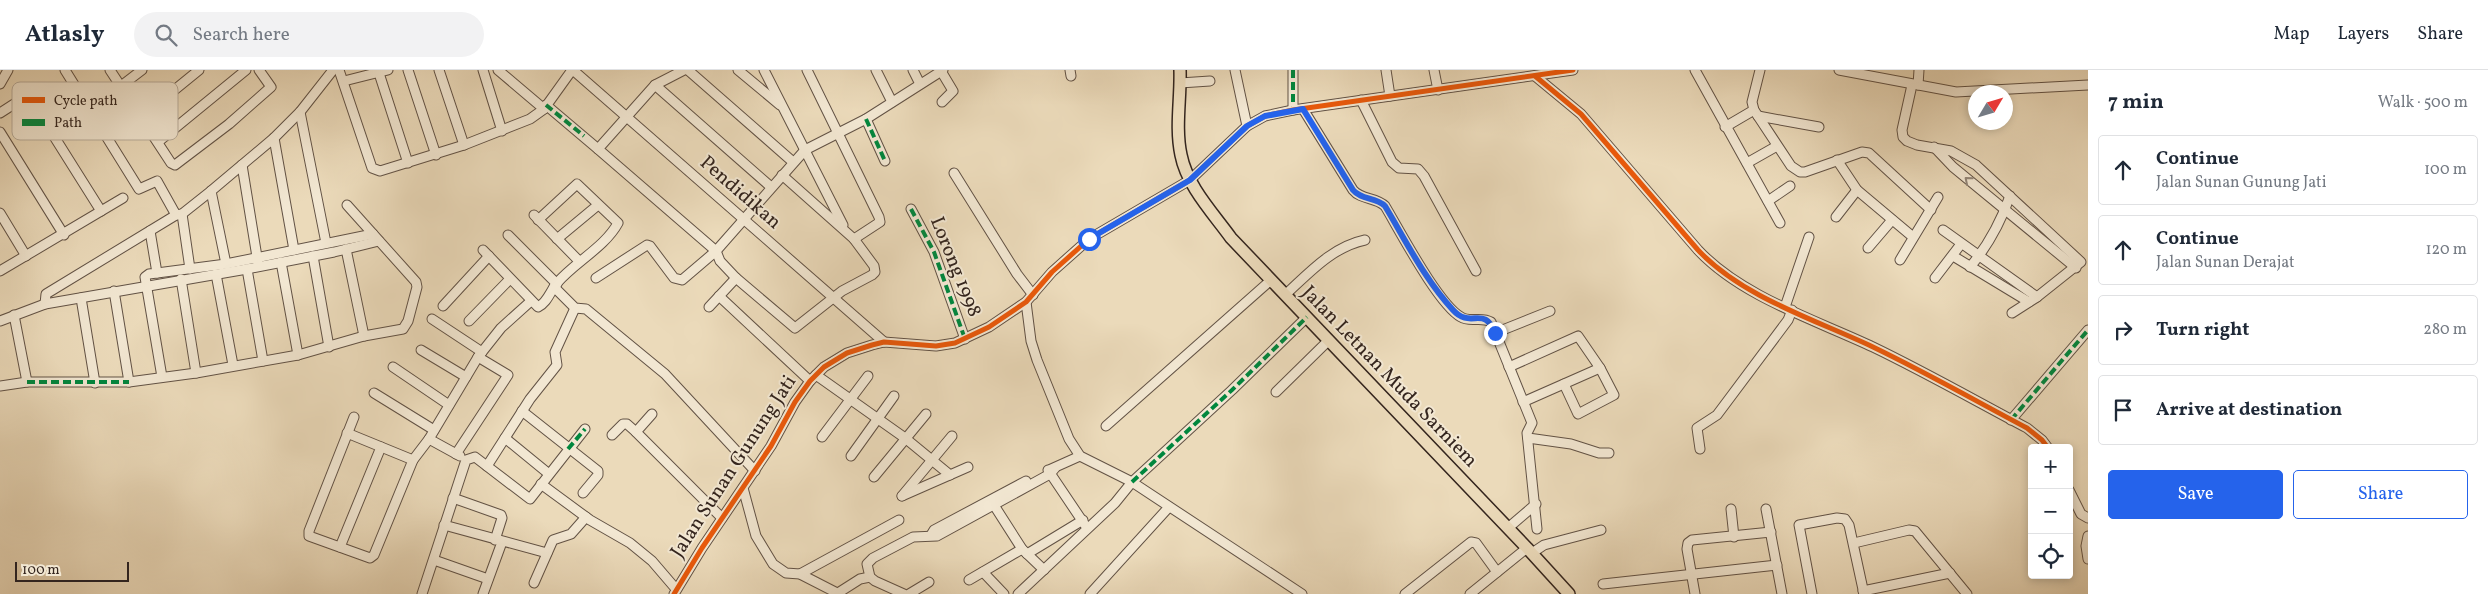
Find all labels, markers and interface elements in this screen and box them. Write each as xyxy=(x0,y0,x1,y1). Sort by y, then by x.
search box xyxy=(134,12,484,57)
text: Atlasly xyxy=(25,18,104,52)
icon: search xyxy=(152,21,180,49)
text: Search here xyxy=(192,22,290,48)
text: Map xyxy=(2273,22,2309,47)
text: Layers xyxy=(2337,22,2389,47)
text: Share xyxy=(2417,22,2463,47)
legend xyxy=(12,82,178,140)
north arrow xyxy=(1968,85,2013,130)
text: 7 min xyxy=(2108,88,2164,117)
text: Cycle path xyxy=(54,92,118,111)
text: Walk · 500 m xyxy=(2378,92,2468,114)
text: Path xyxy=(54,114,82,133)
text: Continue xyxy=(2156,146,2239,172)
street label: Pendidikan xyxy=(693,150,787,236)
icon: ahead xyxy=(2109,156,2137,184)
text: 100 m xyxy=(2424,159,2467,181)
text: Jalan Sunan Gunung Jati xyxy=(2156,172,2327,194)
one-way arrow xyxy=(1965,177,1974,186)
street label: Lorong 1998 xyxy=(922,213,988,321)
text: Continue xyxy=(2156,226,2239,252)
route start xyxy=(1078,228,1101,251)
icon: ahead xyxy=(2109,236,2137,264)
text: 120 m xyxy=(2425,239,2467,261)
text: Jalan Sunan Derajat xyxy=(2156,252,2295,274)
street label: Jalan Letnan Muda Sarniem xyxy=(1294,280,1484,474)
icon: right xyxy=(2109,316,2137,344)
text: Turn right xyxy=(2156,317,2249,343)
text: 280 m xyxy=(2423,319,2467,341)
route end xyxy=(1484,322,1507,345)
street label: Jalan Sunan Gunung Jati xyxy=(664,370,804,564)
icon: arrive xyxy=(2109,396,2137,424)
text: Arrive at destination xyxy=(2156,397,2342,423)
map controls xyxy=(2028,444,2073,579)
button: + xyxy=(2028,444,2073,489)
button: Save xyxy=(2108,470,2283,519)
button: Share xyxy=(2293,470,2468,519)
button: − xyxy=(2028,489,2073,534)
button: locate xyxy=(2028,534,2073,579)
scale bar xyxy=(15,559,129,582)
text: 100 m xyxy=(22,561,60,580)

